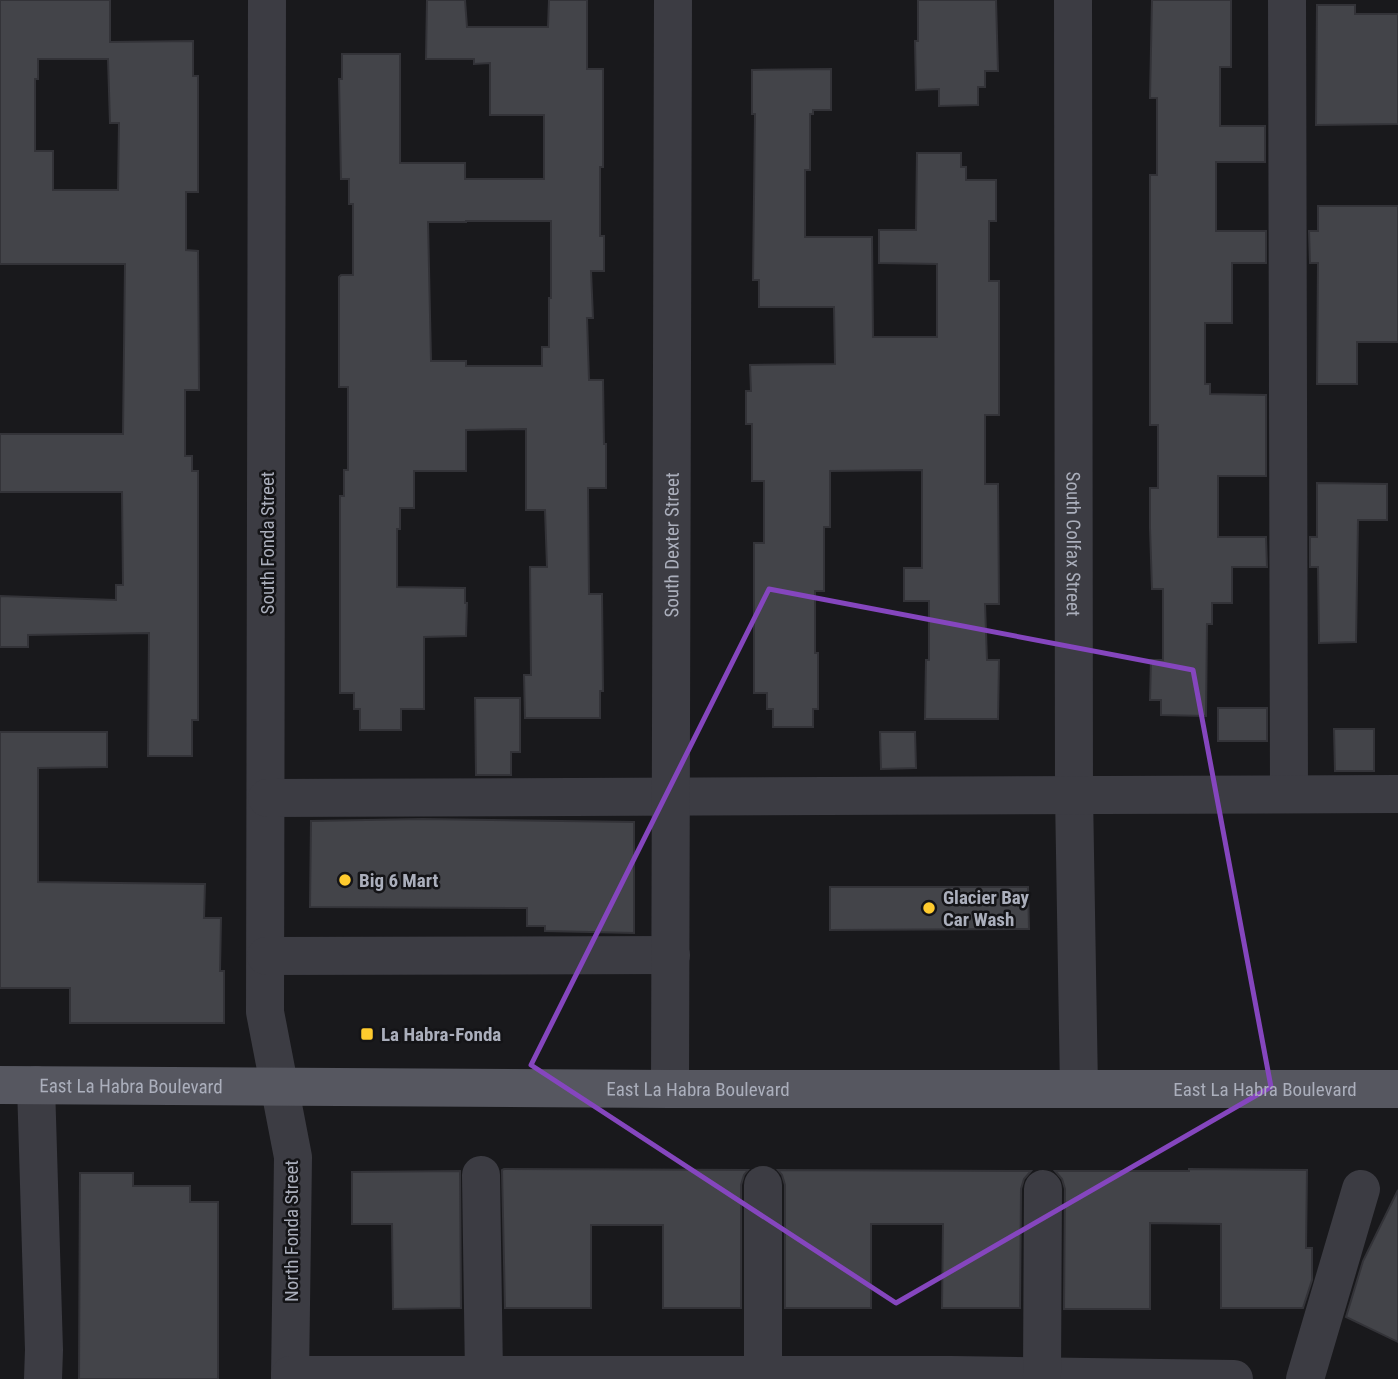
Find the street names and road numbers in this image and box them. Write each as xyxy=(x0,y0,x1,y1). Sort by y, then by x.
street label: South Fonda Street xyxy=(256,472,279,614)
street label: South Dexter Street xyxy=(660,472,684,618)
street label: South Colfax Street xyxy=(1062,472,1085,616)
street label: East La Habra Boulevard xyxy=(39,1074,223,1098)
street label: East La Habra Boulevard xyxy=(606,1078,790,1101)
street label: East La Habra Boulevard xyxy=(1173,1078,1357,1101)
street label: North Fonda Street xyxy=(280,1160,303,1302)

